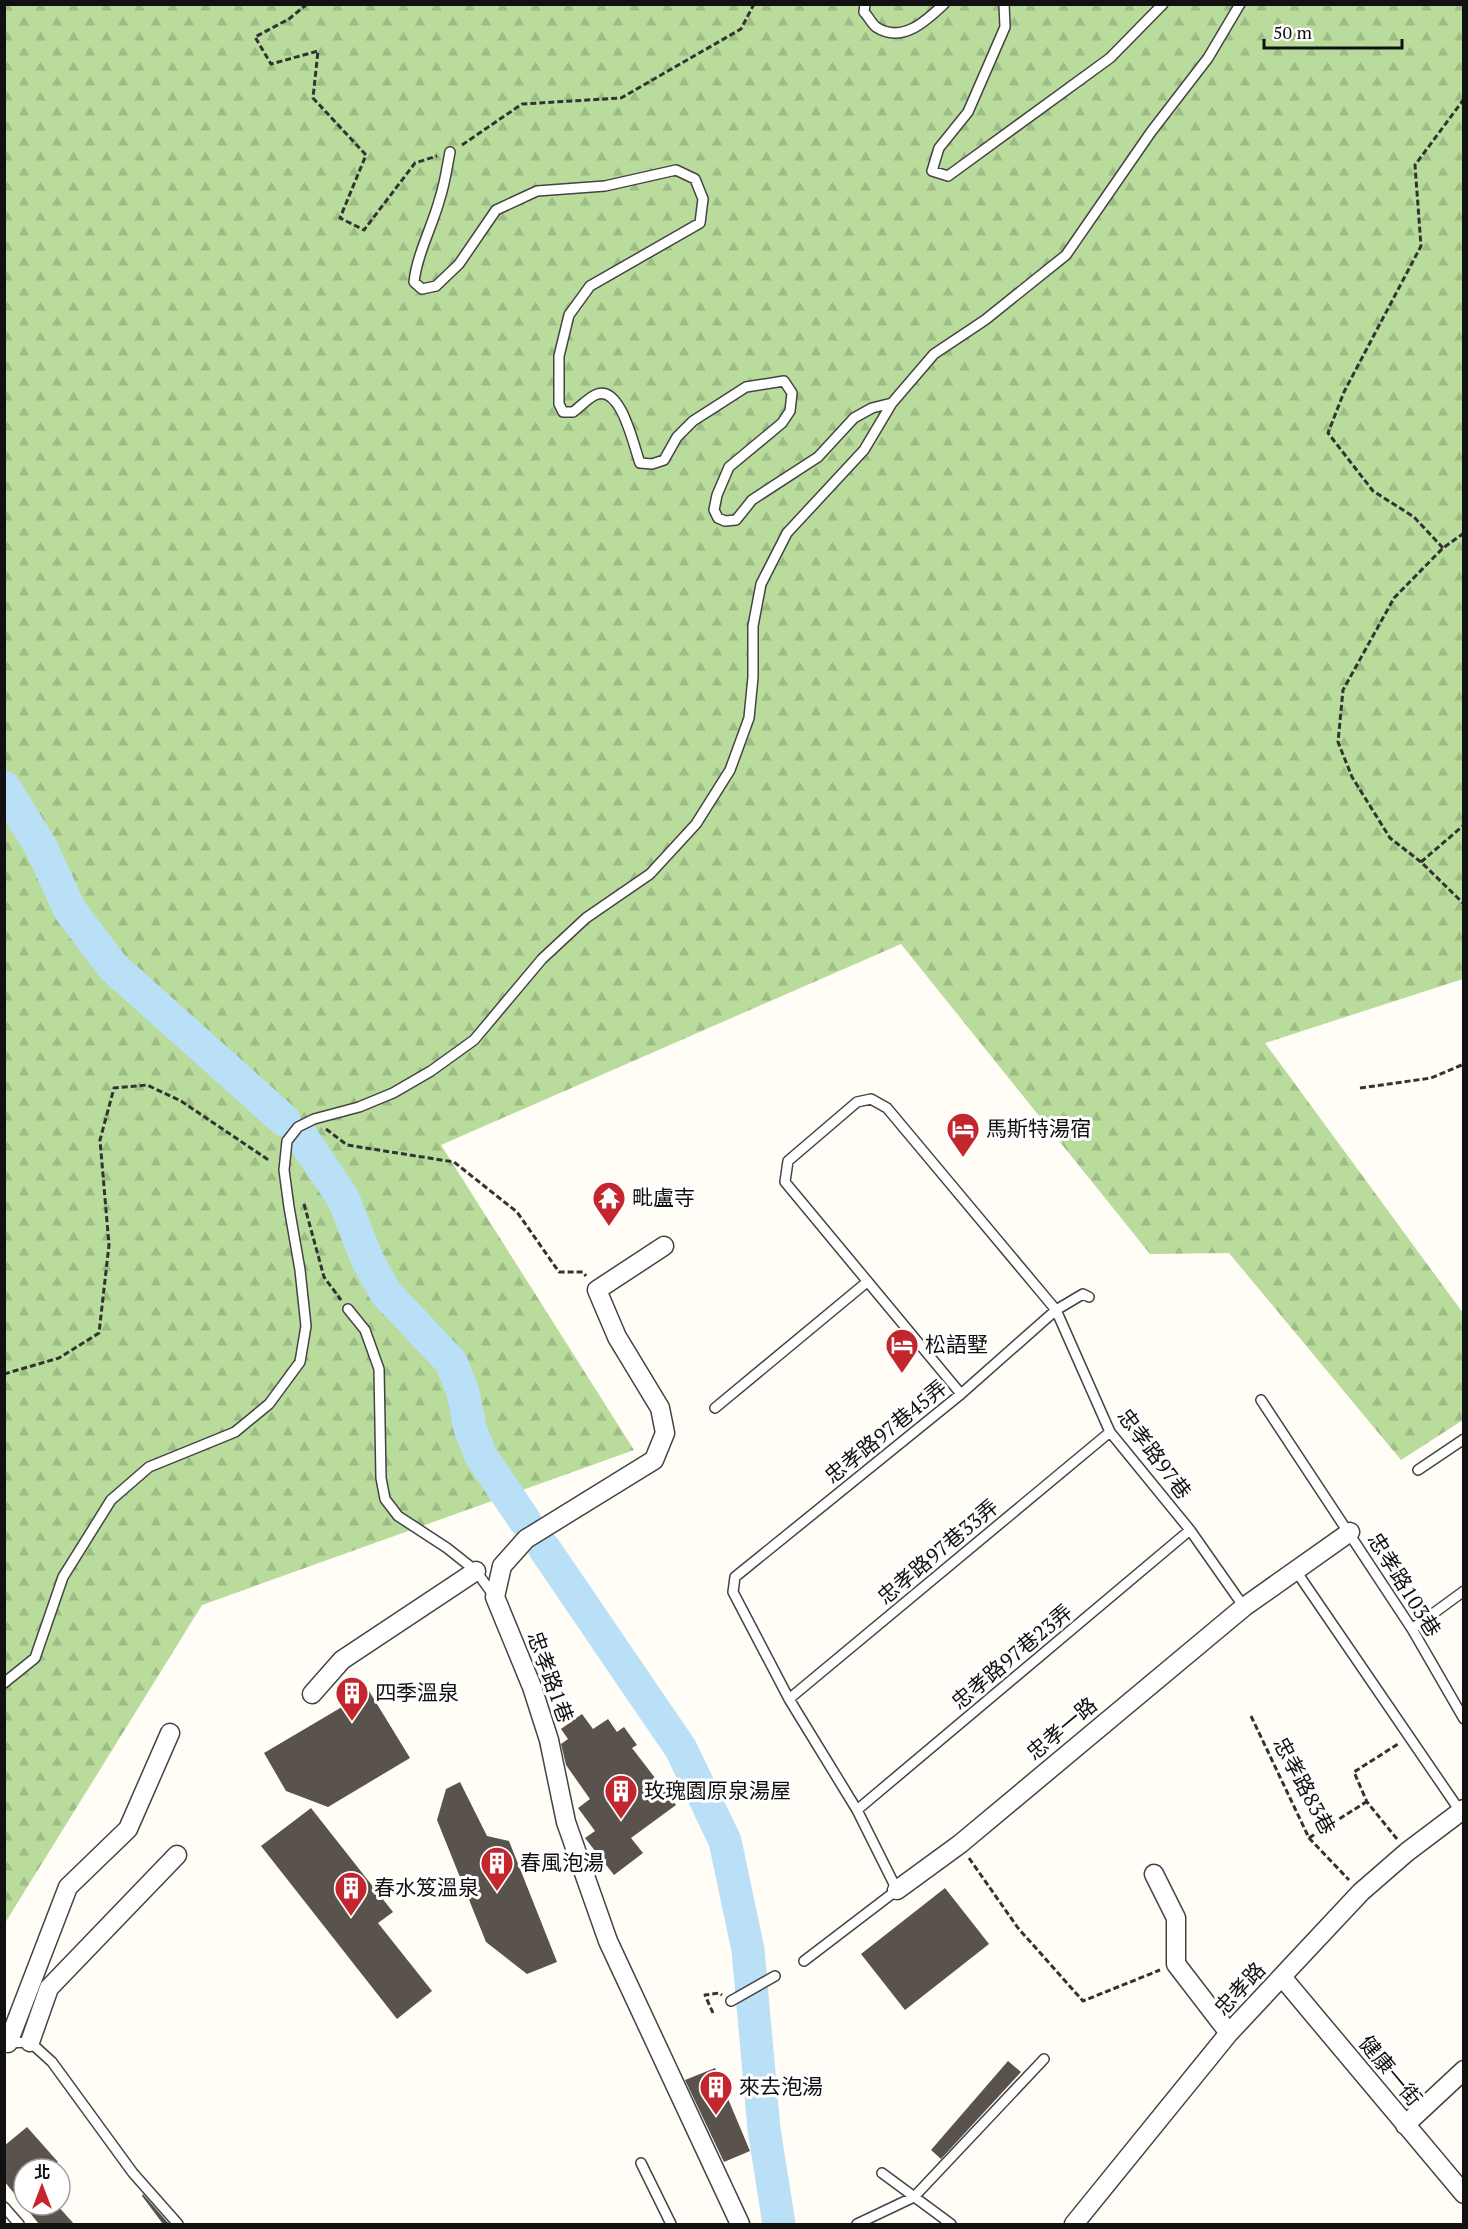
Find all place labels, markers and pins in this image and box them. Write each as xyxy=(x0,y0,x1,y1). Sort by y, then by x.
hotel icon: 馬斯特湯宿 xyxy=(945,1111,981,1158)
place label: 馬斯特湯宿 xyxy=(986,1114,1091,1142)
temple icon: 毗盧寺 xyxy=(591,1180,627,1227)
place label: 毗盧寺 xyxy=(632,1183,695,1211)
hotel icon: 松語墅 xyxy=(884,1327,920,1374)
place label: 松語墅 xyxy=(925,1330,988,1358)
building icon: 四季溫泉 xyxy=(334,1675,370,1722)
place label: 四季溫泉 xyxy=(375,1678,459,1706)
building icon: 玫瑰園原泉湯屋 xyxy=(603,1773,639,1820)
place label: 玫瑰園原泉湯屋 xyxy=(644,1776,791,1804)
building icon: 春風泡湯 xyxy=(479,1845,515,1892)
place label: 春風泡湯 xyxy=(520,1848,604,1876)
building icon: 春水笈溫泉 xyxy=(333,1870,369,1917)
place label: 春水笈溫泉 xyxy=(374,1873,479,1901)
building icon: 來去泡湯 xyxy=(698,2069,734,2116)
place label: 來去泡湯 xyxy=(739,2072,823,2100)

